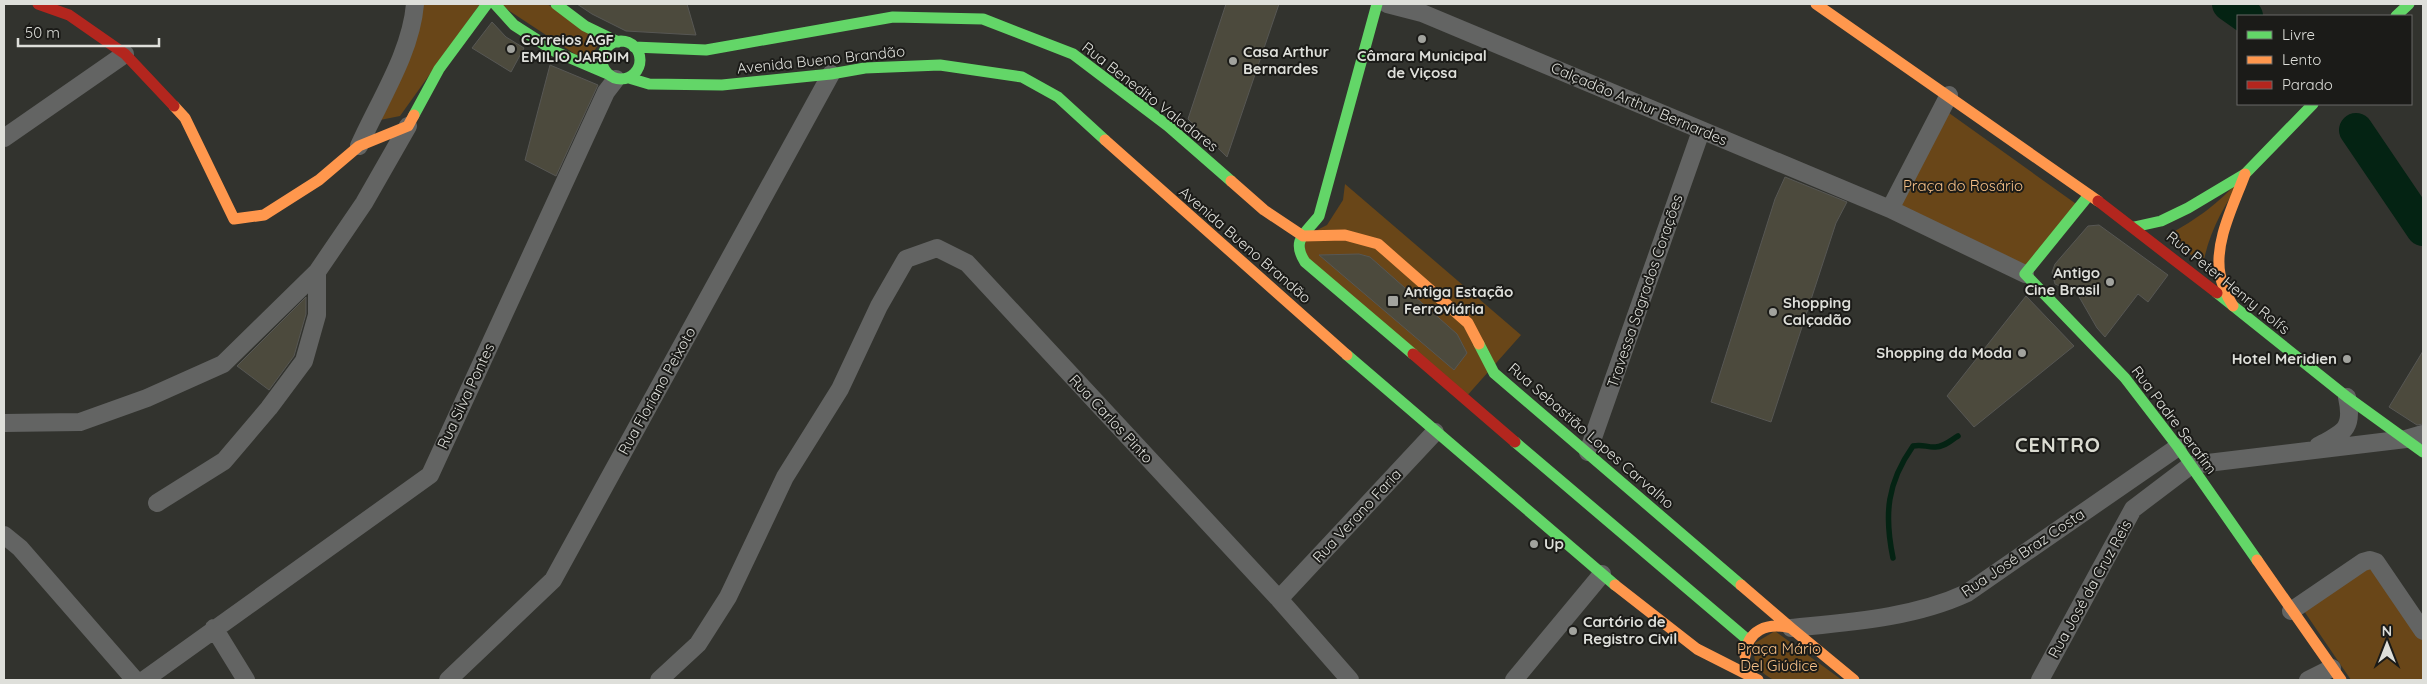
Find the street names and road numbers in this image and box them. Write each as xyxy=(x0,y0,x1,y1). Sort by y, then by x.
street label: Rua Benedito Valadares xyxy=(1078,37,1222,156)
street label: Avenida Bueno Brandão xyxy=(736,41,906,78)
street label: Calçadão Arthur Bernardes xyxy=(1548,58,1730,149)
street label: Avenida Bueno Brandão xyxy=(1175,182,1315,307)
street label: Travessa Sagrados Corações xyxy=(1602,192,1687,390)
street label: Rua Peter Henry Rolfs xyxy=(2163,227,2294,338)
street label: Rua Floriano Peixoto xyxy=(614,324,700,458)
street label: Rua Silva Pontes xyxy=(433,340,498,452)
street label: Rua Sebastião Lopes Carvalho xyxy=(1505,358,1678,513)
street label: Rua Padre Serafim xyxy=(2128,362,2221,478)
street label: Rua Carlos Pinto xyxy=(1065,370,1157,467)
street label: Rua Verano Faria xyxy=(1308,465,1405,567)
street label: Rua José Braz Costa xyxy=(1957,504,2088,601)
street label: Rua José da Cruz Reis xyxy=(2044,516,2136,661)

